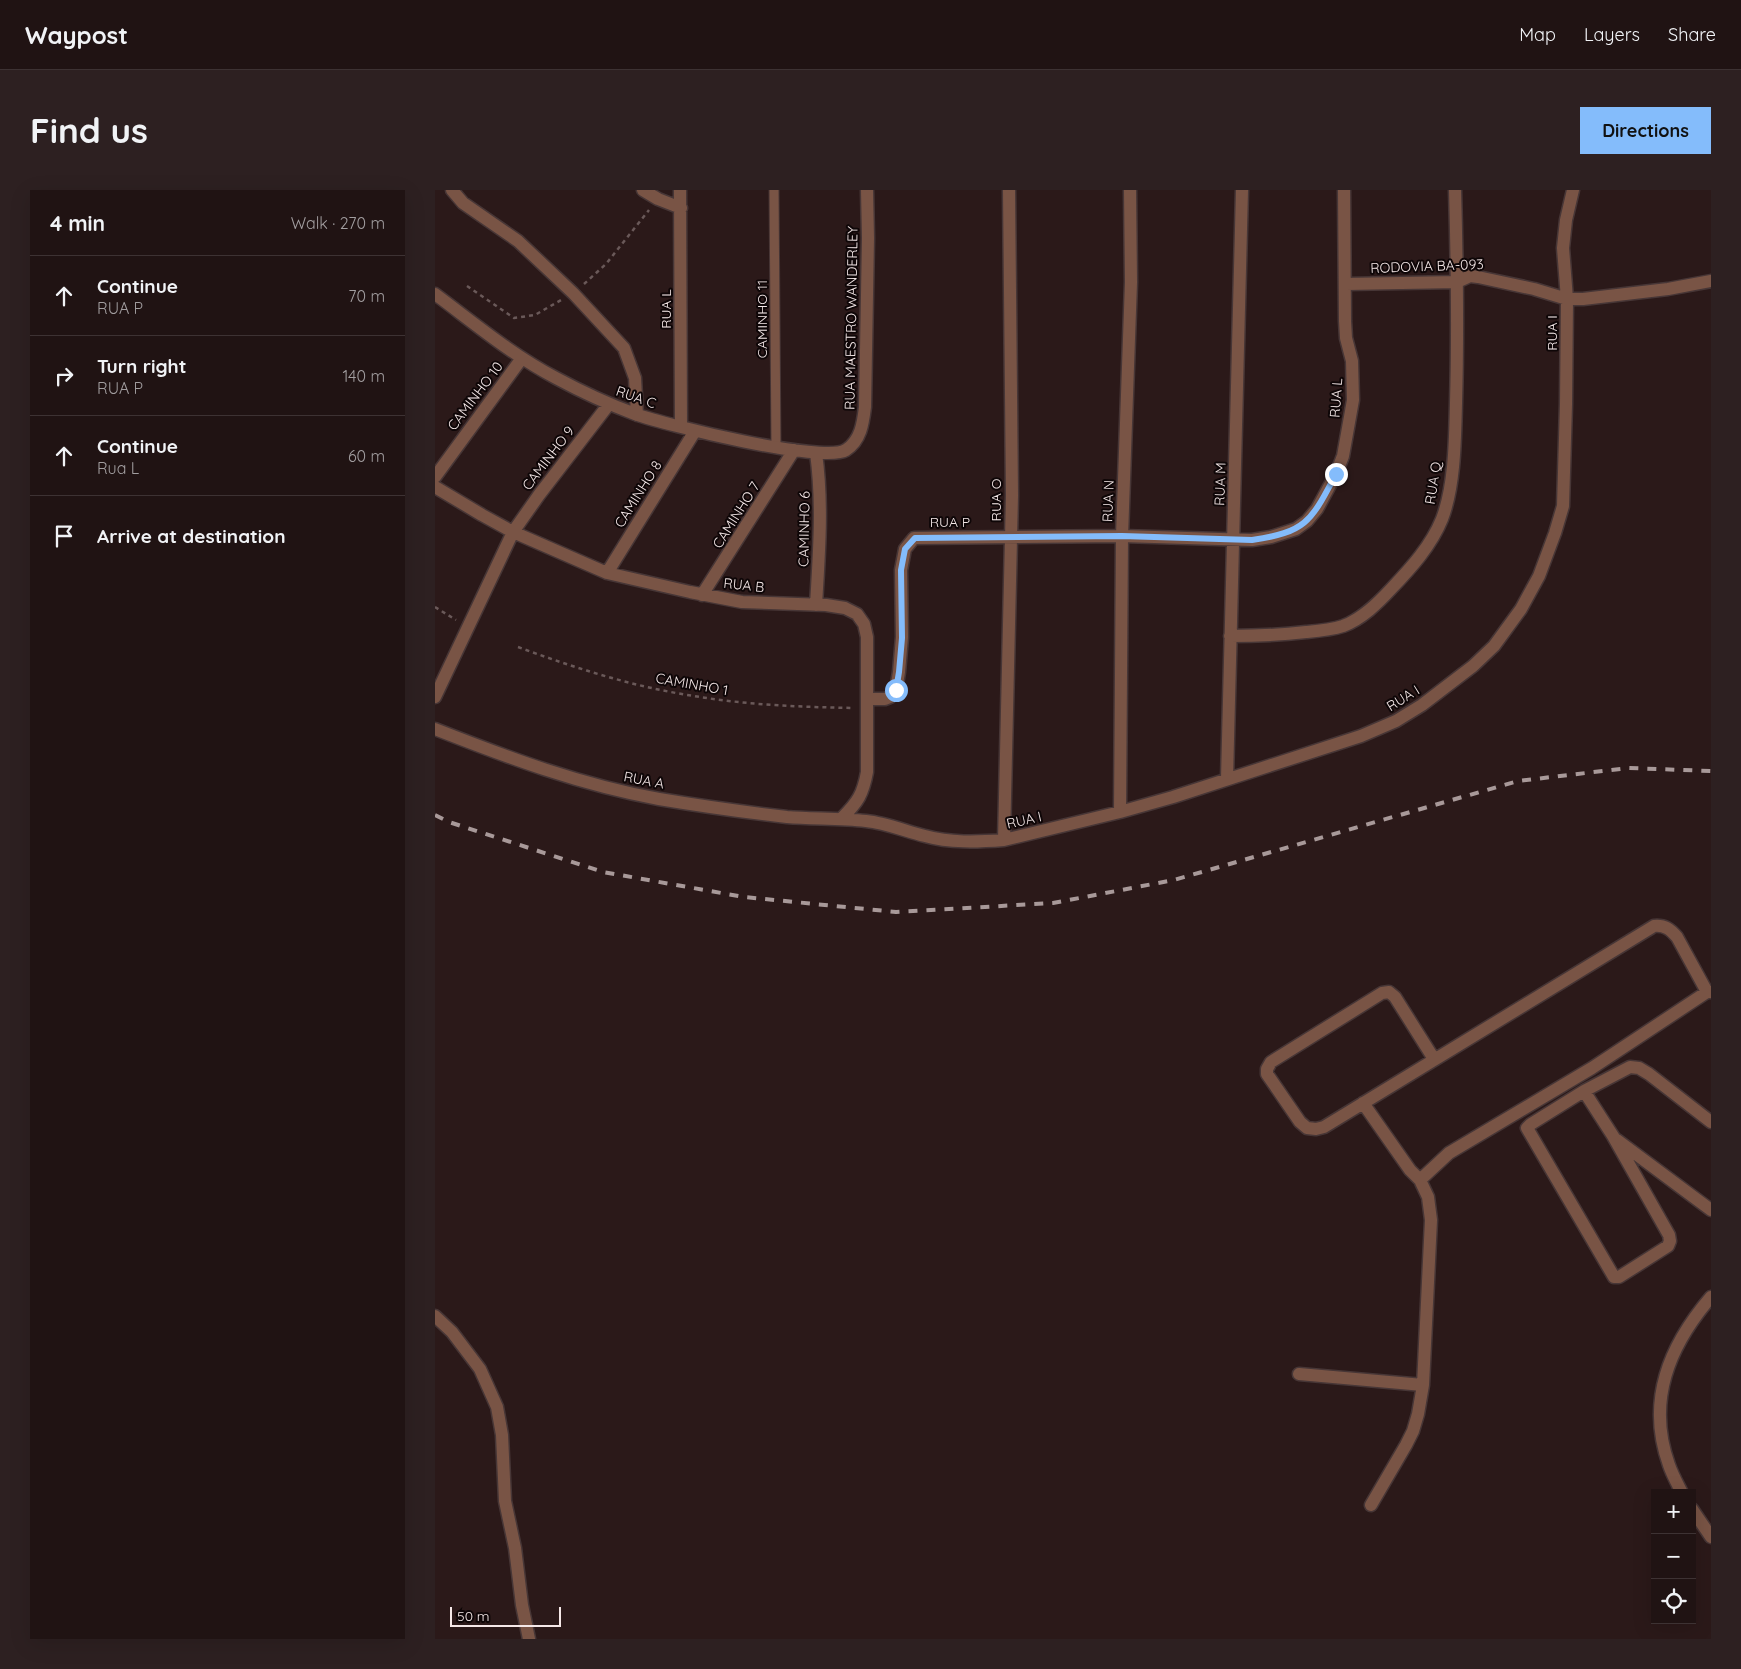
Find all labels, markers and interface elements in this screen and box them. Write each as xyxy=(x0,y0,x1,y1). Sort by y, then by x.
text: Waypost xyxy=(25,20,128,50)
text: Map xyxy=(1519,23,1556,46)
text: Layers xyxy=(1584,23,1640,46)
text: Share xyxy=(1668,23,1716,46)
button: Directions xyxy=(1580,107,1711,154)
text: Find us xyxy=(30,108,148,152)
text: 4 min xyxy=(50,210,105,236)
text: Walk · 270 m xyxy=(291,213,385,233)
street label: RUA MAESTRO WANDERLEY xyxy=(840,226,862,410)
street label: RODOVIA BA-093 xyxy=(1370,255,1484,277)
text: Continue xyxy=(97,274,178,298)
street label: CAMINHO 11 xyxy=(753,280,771,358)
icon: ahead xyxy=(50,282,78,310)
text: 70 m xyxy=(348,286,385,306)
street label: RUA L xyxy=(657,289,675,329)
text: RUA P xyxy=(97,298,143,318)
street label: RUA I xyxy=(1543,315,1561,351)
text: Turn right xyxy=(97,354,186,378)
street label: CAMINHO 10 xyxy=(443,358,507,434)
icon: right xyxy=(50,362,78,390)
text: 140 m xyxy=(342,366,385,386)
street label: RUA L xyxy=(1326,377,1346,418)
text: RUA P xyxy=(97,378,143,398)
street label: RUA C xyxy=(614,382,658,412)
street label: CAMINHO 9 xyxy=(518,422,578,494)
text: Continue xyxy=(97,434,178,458)
icon: ahead xyxy=(50,442,78,470)
text: 60 m xyxy=(348,446,385,466)
street label: CAMINHO 8 xyxy=(610,457,666,531)
text: Rua L xyxy=(97,458,139,478)
street label: RUA Q xyxy=(1421,459,1445,506)
street label: RUA M xyxy=(1210,462,1230,506)
route end xyxy=(1325,463,1348,486)
street label: CAMINHO 7 xyxy=(708,478,764,552)
street label: RUA O xyxy=(987,478,1005,521)
street label: RUA N xyxy=(1098,480,1118,522)
street label: CAMINHO 6 xyxy=(794,491,814,567)
street label: RUA P xyxy=(930,513,970,531)
icon: arrive xyxy=(50,522,78,550)
text: Arrive at destination xyxy=(97,524,286,548)
street label: RUA B xyxy=(723,574,765,596)
street label: CAMINHO 1 xyxy=(654,669,730,699)
route start xyxy=(885,679,908,702)
street label: RUA I xyxy=(1383,681,1423,715)
street label: RUA A xyxy=(622,767,666,793)
street label: RUA I xyxy=(1005,807,1043,833)
map controls xyxy=(1651,1489,1696,1624)
button: + xyxy=(1651,1489,1696,1534)
button: − xyxy=(1651,1534,1696,1579)
button: locate xyxy=(1651,1579,1696,1624)
scale bar xyxy=(450,1604,561,1627)
text: 50 m xyxy=(457,1607,490,1625)

